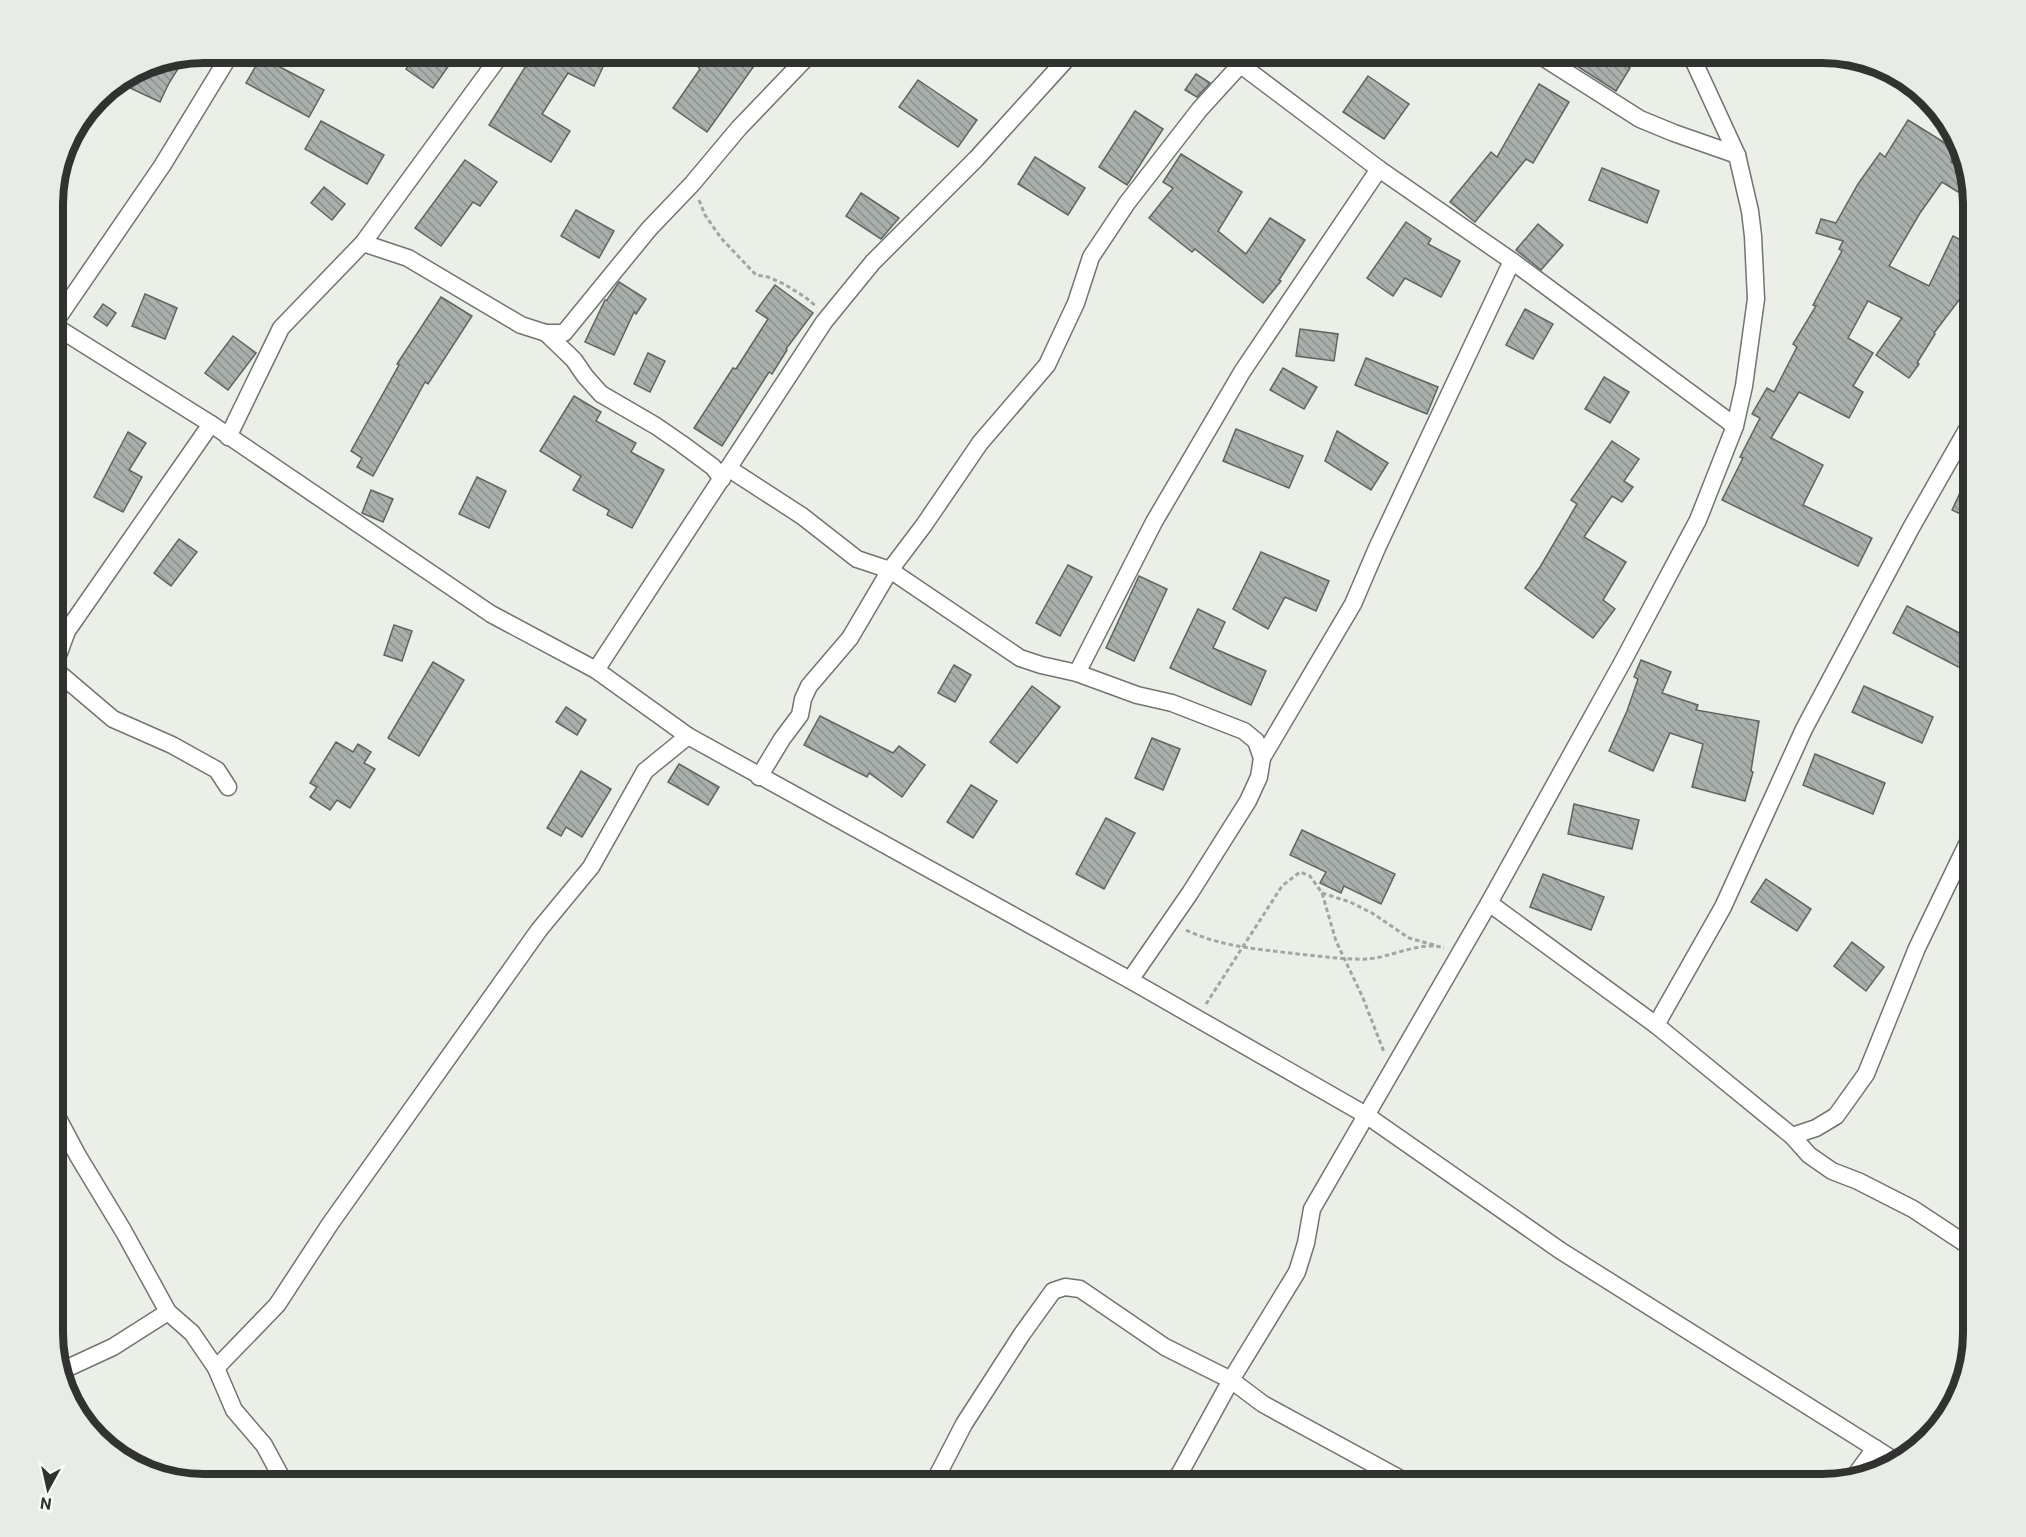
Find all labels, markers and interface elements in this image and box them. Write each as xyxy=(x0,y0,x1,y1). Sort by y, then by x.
north arrow xyxy=(18,1459,78,1519)
text: N xyxy=(39,1493,53,1514)

